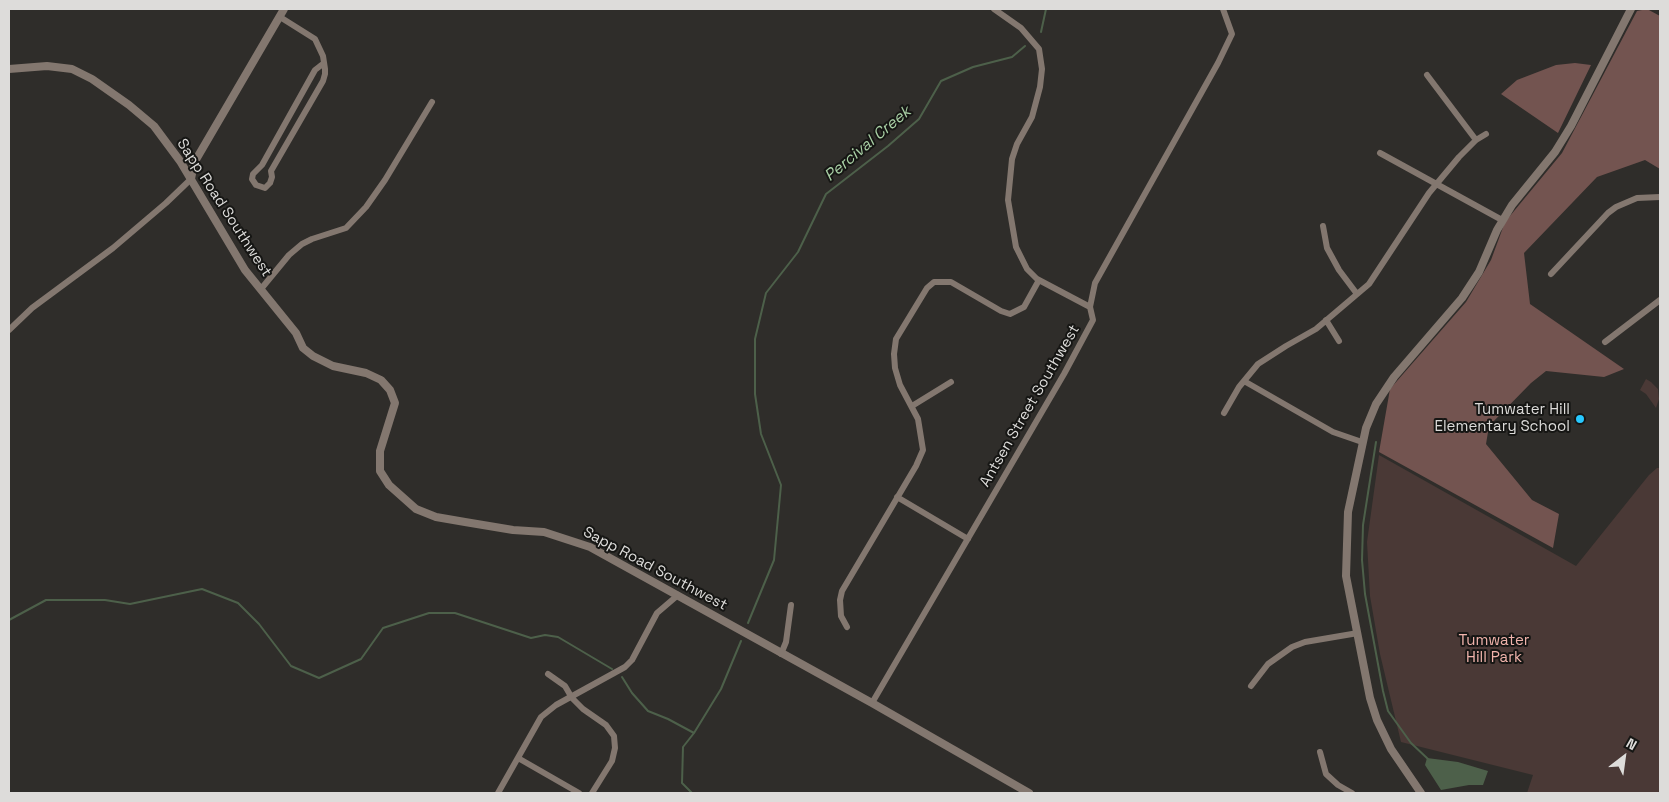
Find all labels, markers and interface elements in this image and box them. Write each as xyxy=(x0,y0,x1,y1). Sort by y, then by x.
water label: Percival Creek xyxy=(821,102,915,186)
street label: Sapp Road Southwest xyxy=(173,136,275,280)
street label: Antsen Street Southwest xyxy=(976,322,1084,490)
place label: Tumwater Hill Elementary School xyxy=(1434,401,1570,436)
marker: Tumwater Hill Elementary School xyxy=(1574,413,1586,425)
street label: Sapp Road Southwest xyxy=(580,523,730,615)
park label: Tumwater Hill Park xyxy=(1459,632,1529,667)
north arrow xyxy=(1599,732,1649,782)
text: N xyxy=(1623,734,1640,754)

